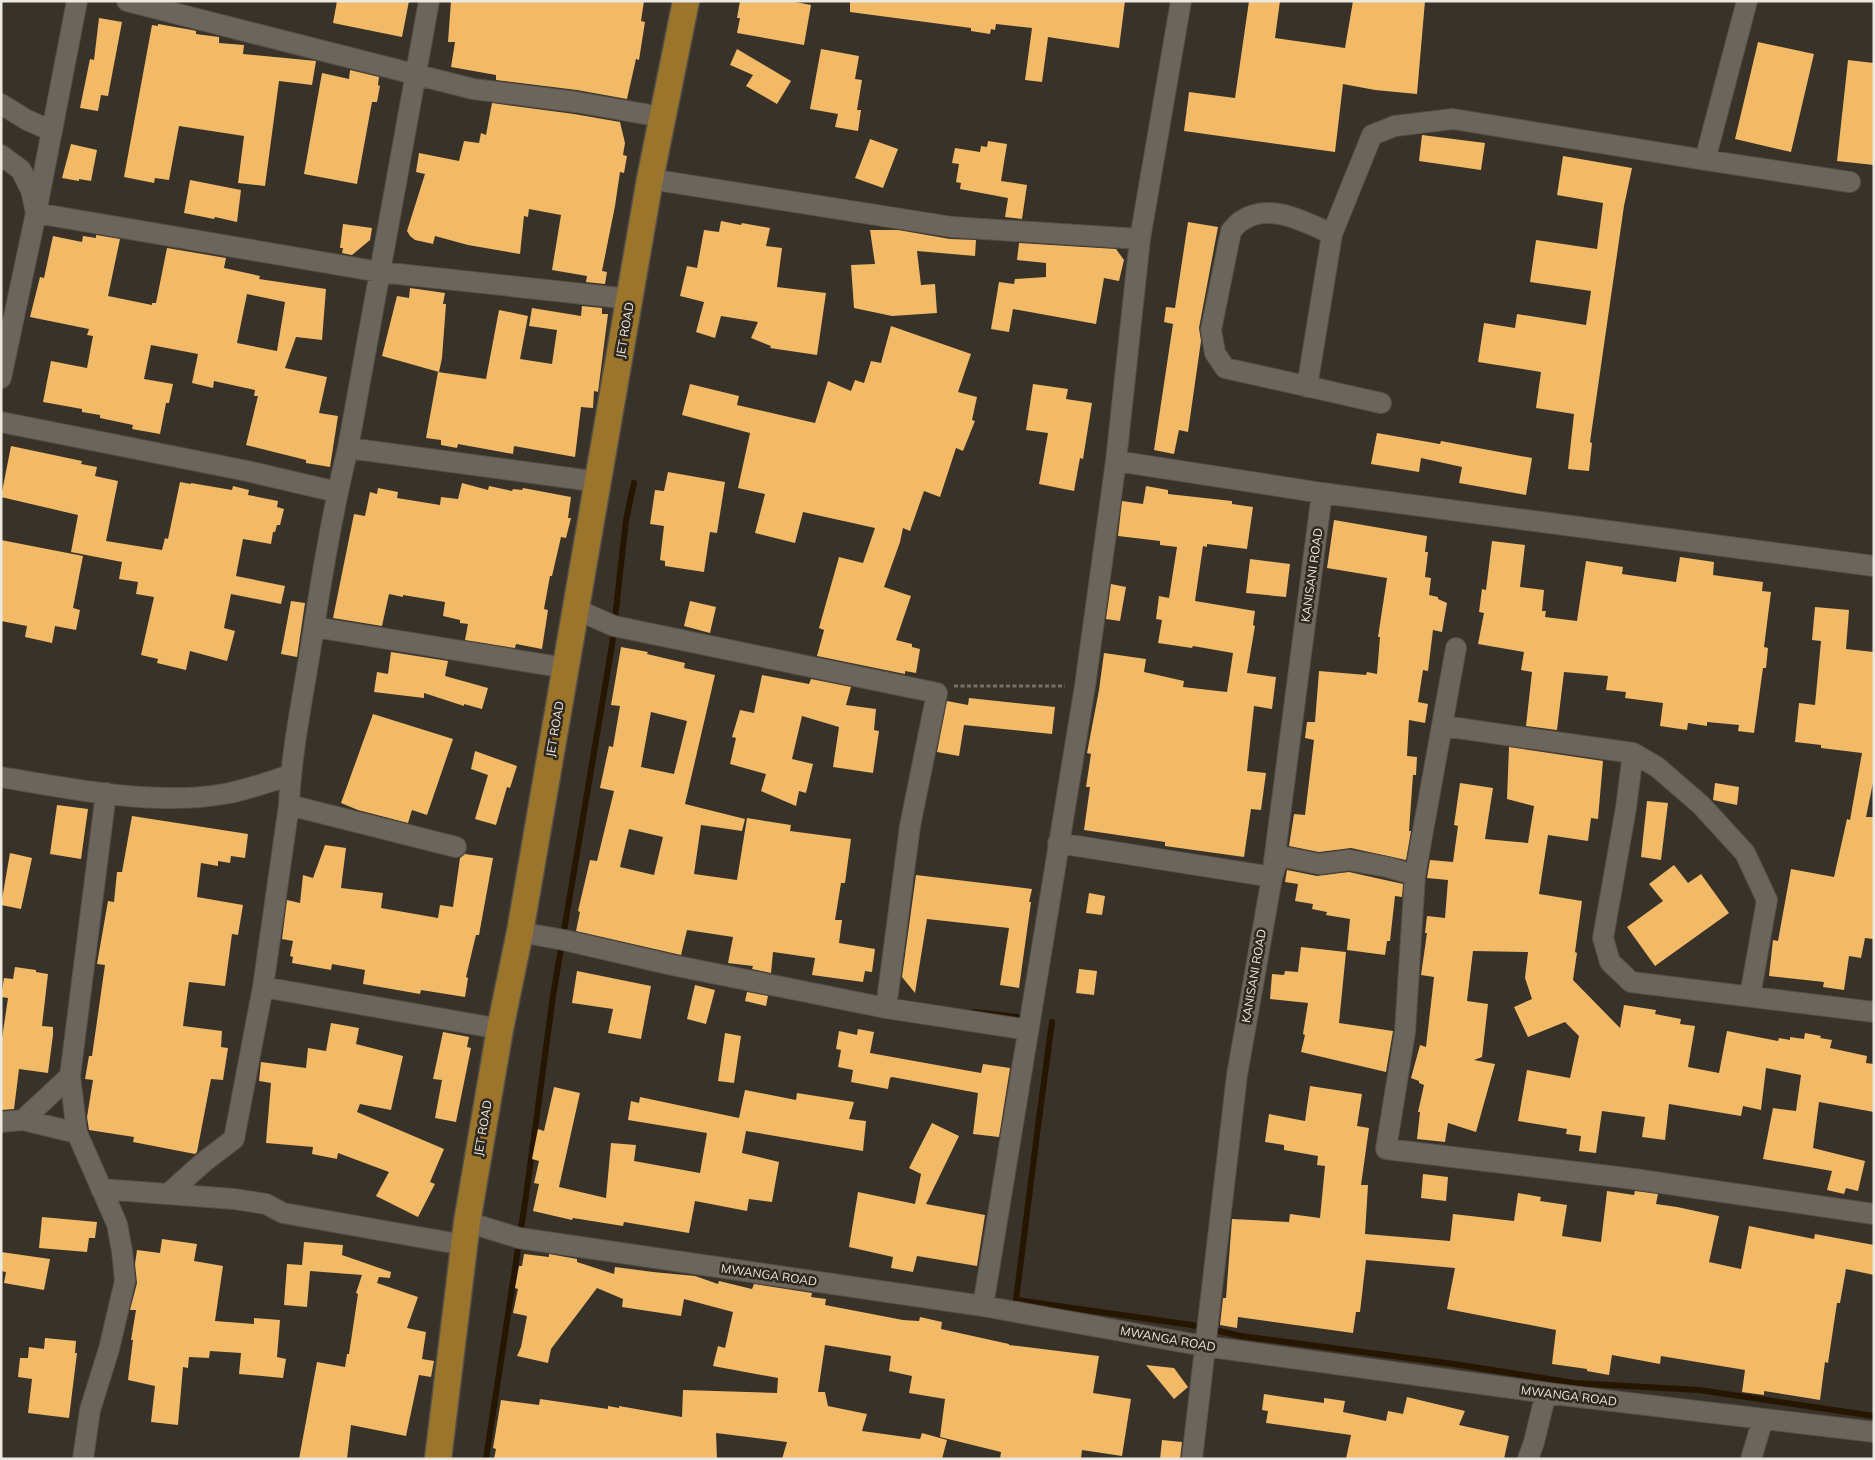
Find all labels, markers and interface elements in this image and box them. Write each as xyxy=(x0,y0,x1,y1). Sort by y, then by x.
street label: JET ROAD xyxy=(612,301,637,359)
street label: KANISANI ROAD xyxy=(1297,527,1326,623)
street label: JET ROAD xyxy=(542,700,567,758)
street label: KANISANI ROAD xyxy=(1238,928,1269,1024)
street label: JET ROAD xyxy=(470,1099,495,1157)
street label: MWANGA ROAD xyxy=(720,1260,818,1289)
street label: MWANGA ROAD xyxy=(1119,1323,1217,1354)
street label: MWANGA ROAD xyxy=(1520,1382,1618,1409)

